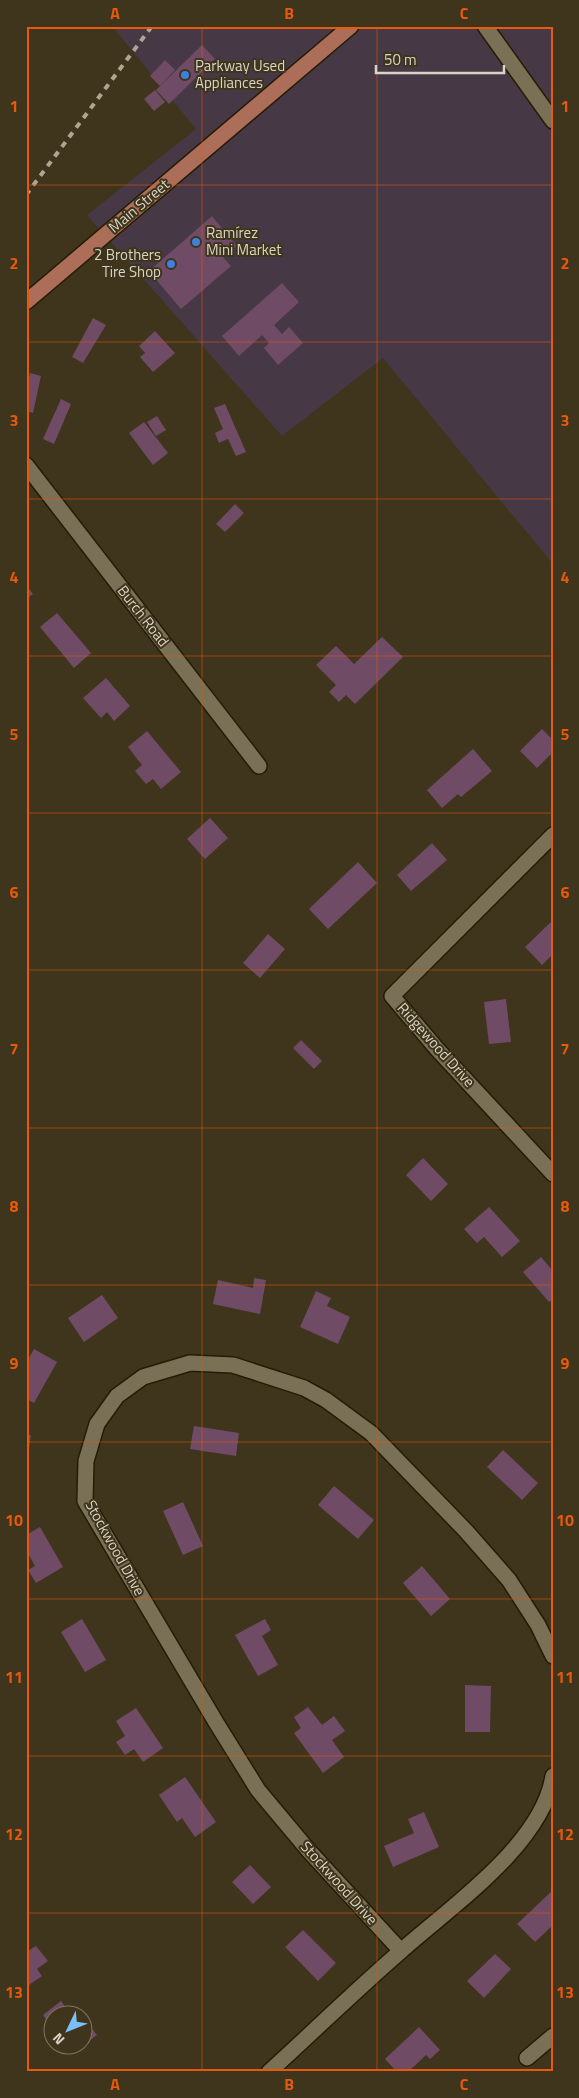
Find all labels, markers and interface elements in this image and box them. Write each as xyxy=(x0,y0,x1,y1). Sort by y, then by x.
text: A xyxy=(110,1,120,25)
text: B xyxy=(284,1,294,25)
text: C xyxy=(460,1,469,25)
scale bar xyxy=(376,42,504,74)
text: 50 m xyxy=(384,48,417,71)
place label: Parkway Used Appliances xyxy=(195,54,285,94)
marker: Parkway Used Appliances xyxy=(179,69,191,81)
text: 1 xyxy=(10,94,18,118)
text: 1 xyxy=(561,94,569,118)
street label: Main Street xyxy=(103,173,175,238)
place label: Ramírez Mini Market xyxy=(206,221,282,261)
marker: Ramírez Mini Market xyxy=(190,236,202,248)
place label: 2 Brothers Tire Shop xyxy=(94,243,161,283)
text: 2 xyxy=(10,251,18,275)
text: 2 xyxy=(561,251,569,275)
marker: 2 Brothers Tire Shop xyxy=(165,258,177,270)
text: 3 xyxy=(10,408,18,432)
text: 3 xyxy=(561,408,569,432)
text: 4 xyxy=(10,565,19,589)
text: 4 xyxy=(561,565,570,589)
street label: Burch Road xyxy=(112,580,175,651)
text: 5 xyxy=(10,722,19,746)
text: 5 xyxy=(561,722,570,746)
text: 6 xyxy=(10,880,19,904)
text: 6 xyxy=(561,880,570,904)
street label: Ridgewood Drive xyxy=(392,997,481,1092)
text: 7 xyxy=(10,1037,18,1061)
text: 7 xyxy=(561,1037,569,1061)
text: 8 xyxy=(10,1194,19,1218)
text: 8 xyxy=(561,1194,570,1218)
text: 9 xyxy=(10,1351,19,1375)
text: 9 xyxy=(561,1351,570,1375)
street label: Stockwood Drive xyxy=(80,1496,151,1600)
text: 10 xyxy=(5,1508,23,1532)
text: 10 xyxy=(556,1508,574,1532)
text: 11 xyxy=(5,1665,23,1689)
text: 11 xyxy=(556,1665,574,1689)
text: 12 xyxy=(5,1822,23,1846)
text: 12 xyxy=(556,1822,574,1846)
street label: Stockwood Drive xyxy=(295,1836,383,1930)
text: 13 xyxy=(5,1980,23,2004)
text: 13 xyxy=(556,1980,574,2004)
north arrow xyxy=(42,2006,92,2056)
text: N xyxy=(47,2028,69,2050)
text: A xyxy=(110,2072,120,2096)
text: B xyxy=(284,2072,294,2096)
text: C xyxy=(460,2072,469,2096)

